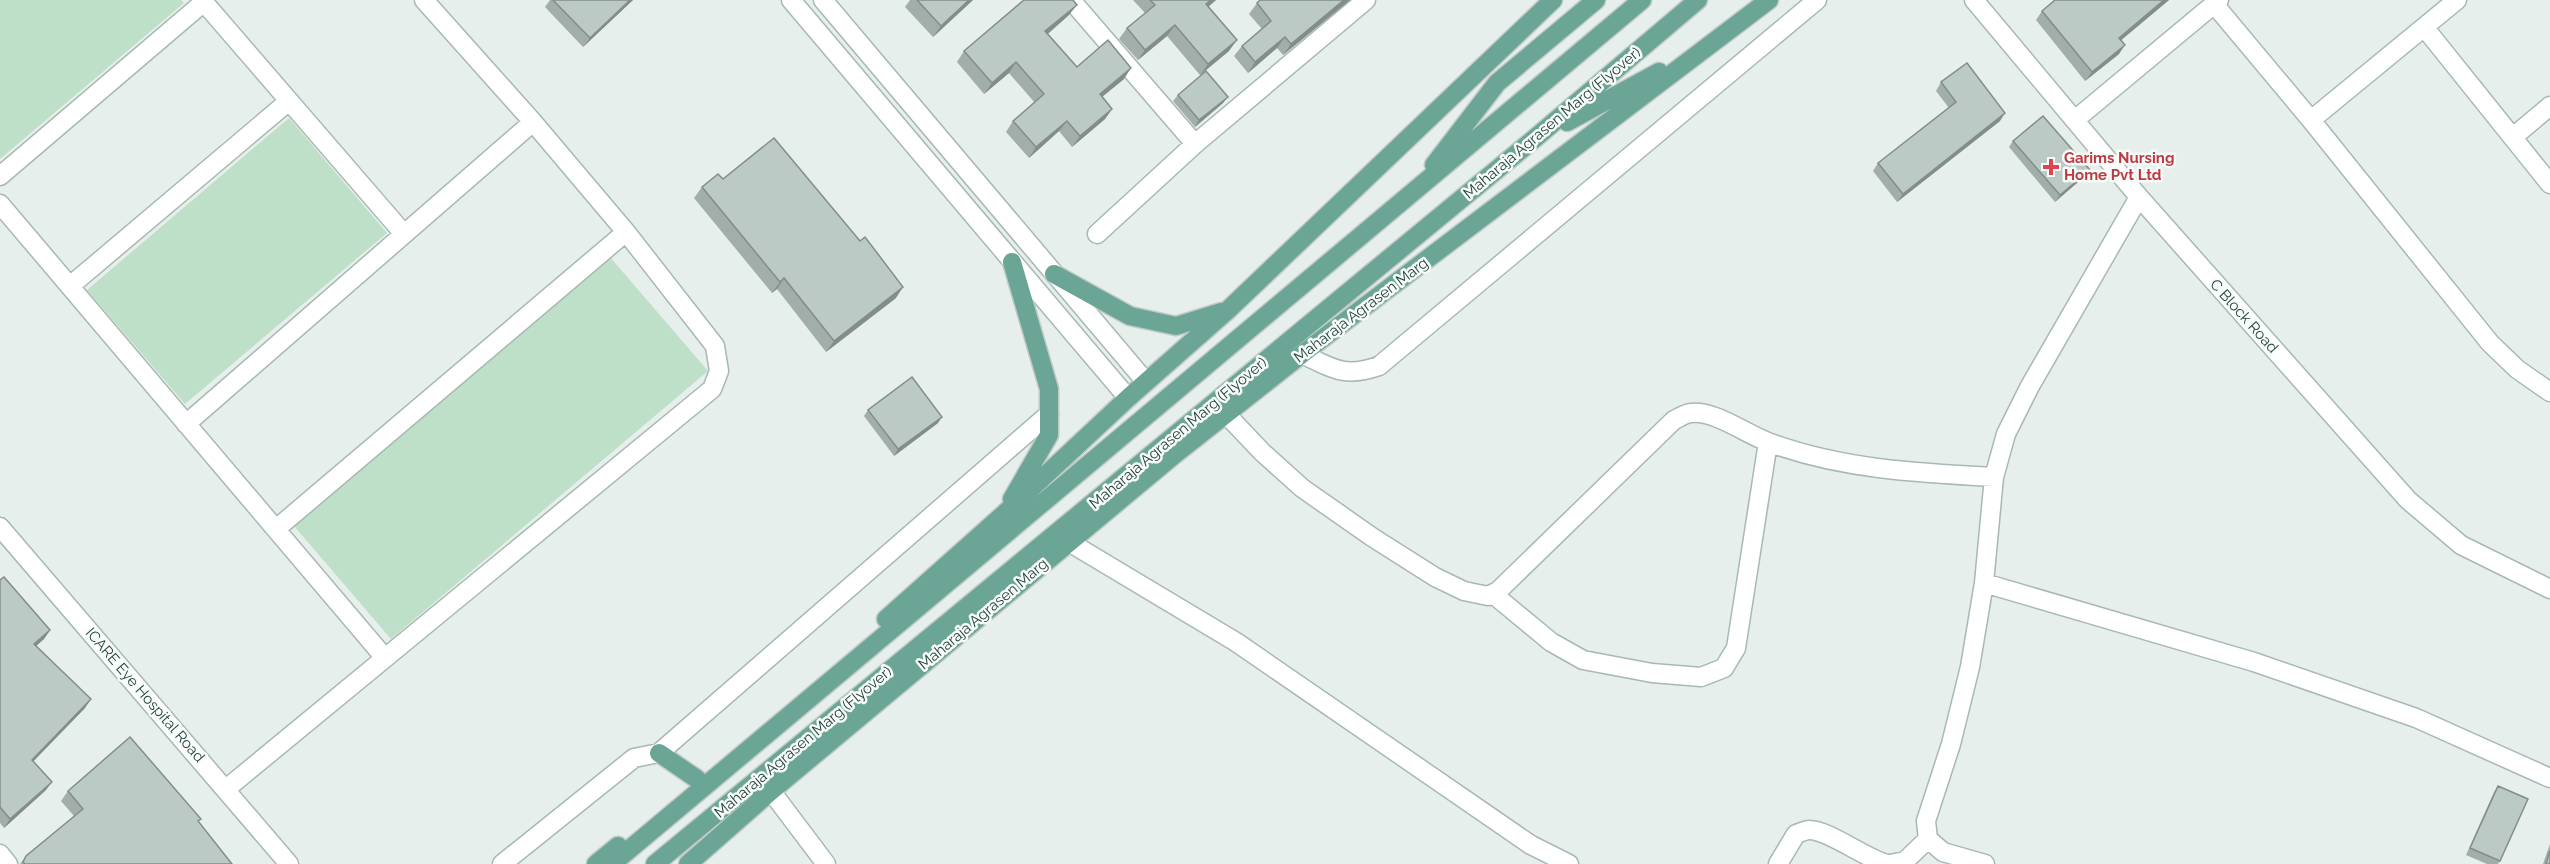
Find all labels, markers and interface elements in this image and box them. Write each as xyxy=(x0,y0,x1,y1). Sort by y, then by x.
street label: Maharaja Agrasen Marg (Flyover) xyxy=(1460,43,1644,203)
place label: Garims Nursing Home Pvt Ltd xyxy=(2064,149,2174,184)
marker: Garims Nursing Home Pvt Ltd xyxy=(2042,158,2060,176)
street label: Maharaja Agrasen Marg xyxy=(1290,254,1432,366)
street label: C Block Road xyxy=(2206,275,2282,357)
street label: Maharaja Agrasen Marg (Flyover) xyxy=(1086,353,1270,513)
street label: Maharaja Agrasen Marg xyxy=(915,555,1051,673)
street label: ICARE Eye Hospital Road xyxy=(82,624,208,766)
street label: Maharaja Agrasen Marg (Flyover) xyxy=(711,662,895,822)

